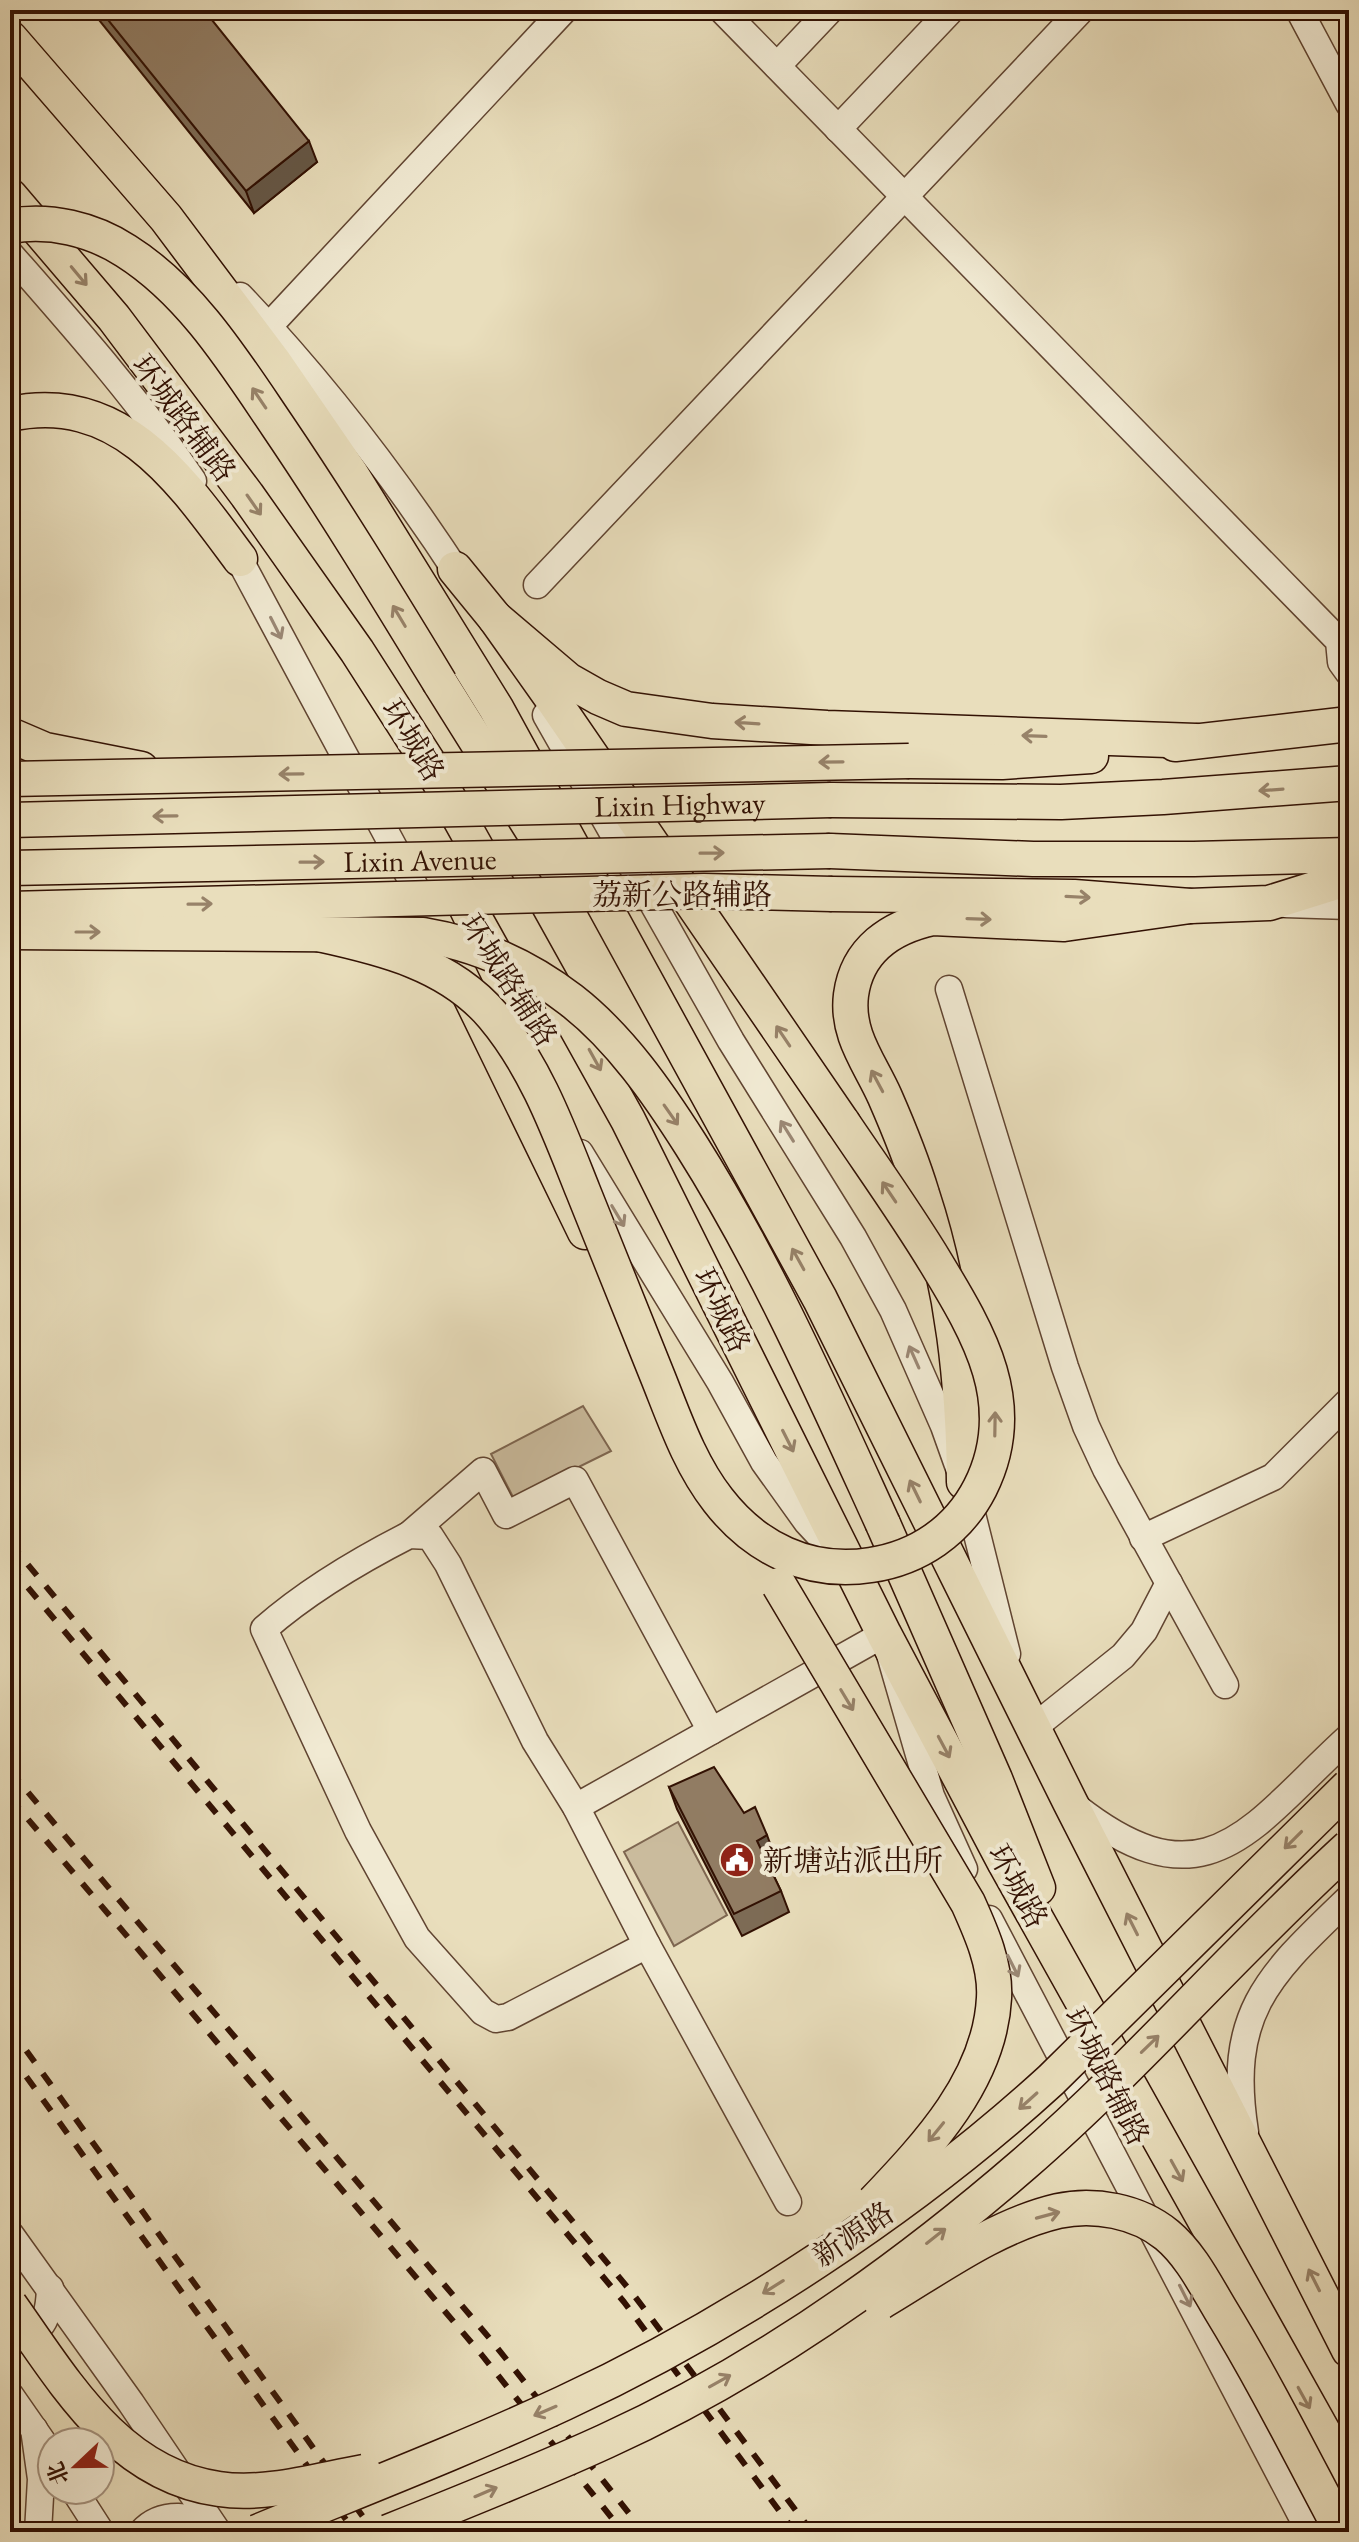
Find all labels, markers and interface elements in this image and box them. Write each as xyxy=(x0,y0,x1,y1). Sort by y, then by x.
one-way arrow xyxy=(70,266,88,286)
street label: 环城路辅路 xyxy=(123,346,245,490)
one-way arrow xyxy=(251,387,267,409)
one-way arrow xyxy=(246,493,262,515)
one-way arrow xyxy=(391,605,407,628)
one-way arrow xyxy=(268,616,284,640)
street label: 环城路 xyxy=(373,692,453,788)
one-way arrow xyxy=(734,715,761,730)
one-way arrow xyxy=(1021,728,1048,743)
one-way arrow xyxy=(818,754,845,770)
one-way arrow xyxy=(278,766,305,781)
street label: Lixin Highway xyxy=(594,782,767,825)
one-way arrow xyxy=(1258,783,1285,798)
one-way arrow xyxy=(152,808,179,823)
street label: Lixin Avenue xyxy=(343,838,497,881)
one-way arrow xyxy=(698,846,725,861)
one-way arrow xyxy=(298,854,325,869)
street label: 荔新公路辅路 xyxy=(592,875,772,914)
one-way arrow xyxy=(1064,890,1091,905)
one-way arrow xyxy=(186,896,213,912)
street label: 环城路辅路 xyxy=(452,906,566,1054)
one-way arrow xyxy=(965,912,992,927)
one-way arrow xyxy=(74,924,101,940)
one-way arrow xyxy=(775,1025,791,1047)
one-way arrow xyxy=(587,1048,603,1071)
one-way arrow xyxy=(869,1070,885,1093)
one-way arrow xyxy=(663,1104,679,1126)
one-way arrow xyxy=(778,1120,794,1143)
one-way arrow xyxy=(881,1181,897,1203)
one-way arrow xyxy=(610,1204,626,1227)
one-way arrow xyxy=(790,1248,806,1271)
street label: 环城路 xyxy=(685,1261,759,1359)
one-way arrow xyxy=(906,1345,921,1370)
one-way arrow xyxy=(988,1411,1003,1438)
one-way arrow xyxy=(781,1428,796,1452)
one-way arrow xyxy=(907,1480,922,1504)
one-way arrow xyxy=(840,1688,856,1711)
one-way arrow xyxy=(937,1735,953,1758)
one-way arrow xyxy=(1284,1830,1303,1849)
street label: 环城路 xyxy=(979,1837,1057,1935)
public building icon: 新塘站派出所 xyxy=(718,1841,756,1879)
place label: 新塘站派出所 xyxy=(763,1841,943,1880)
one-way arrow xyxy=(1124,1912,1140,1936)
one-way arrow xyxy=(1006,1954,1022,1978)
street label: 环城路辅路 xyxy=(1056,2000,1158,2152)
one-way arrow xyxy=(1140,2035,1159,2054)
one-way arrow xyxy=(1018,2092,1038,2111)
one-way arrow xyxy=(927,2121,944,2142)
one-way arrow xyxy=(1170,2159,1186,2182)
street label: 新源路 xyxy=(805,2193,901,2275)
one-way arrow xyxy=(1035,2206,1061,2221)
one-way arrow xyxy=(925,2227,946,2245)
one-way arrow xyxy=(1306,2269,1321,2293)
one-way arrow xyxy=(762,2279,785,2295)
one-way arrow xyxy=(1178,2284,1194,2308)
one-way arrow xyxy=(708,2373,732,2388)
one-way arrow xyxy=(1296,2386,1312,2409)
one-way arrow xyxy=(533,2405,558,2420)
north arrow xyxy=(36,2426,116,2506)
text: 北 xyxy=(40,2458,75,2489)
one-way arrow xyxy=(473,2484,498,2499)

